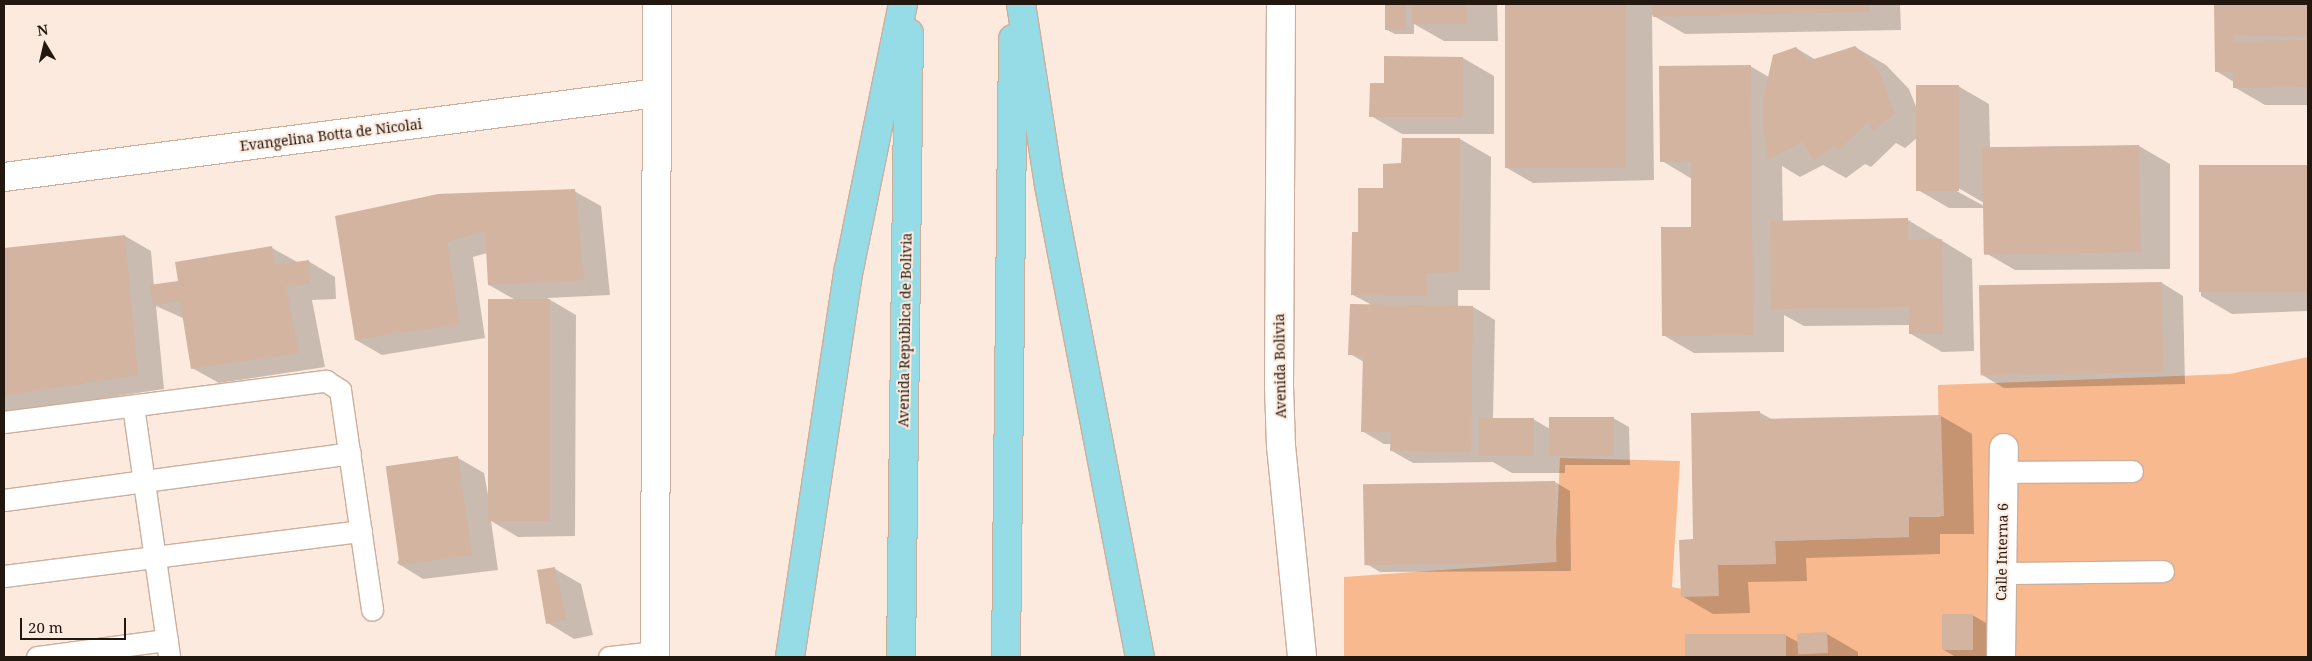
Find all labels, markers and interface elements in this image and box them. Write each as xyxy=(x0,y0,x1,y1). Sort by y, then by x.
text: N xyxy=(36,19,50,40)
north arrow xyxy=(20,20,70,70)
street label: Evangelina Botta de Nicolai xyxy=(239,115,423,155)
street label: Avenida República de Bolivia xyxy=(895,233,915,427)
street label: Avenida Bolivia xyxy=(1271,313,1289,419)
street label: Calle Interna 6 xyxy=(1993,503,2011,601)
scale bar xyxy=(22,608,129,640)
text: 20 m xyxy=(28,617,63,637)

